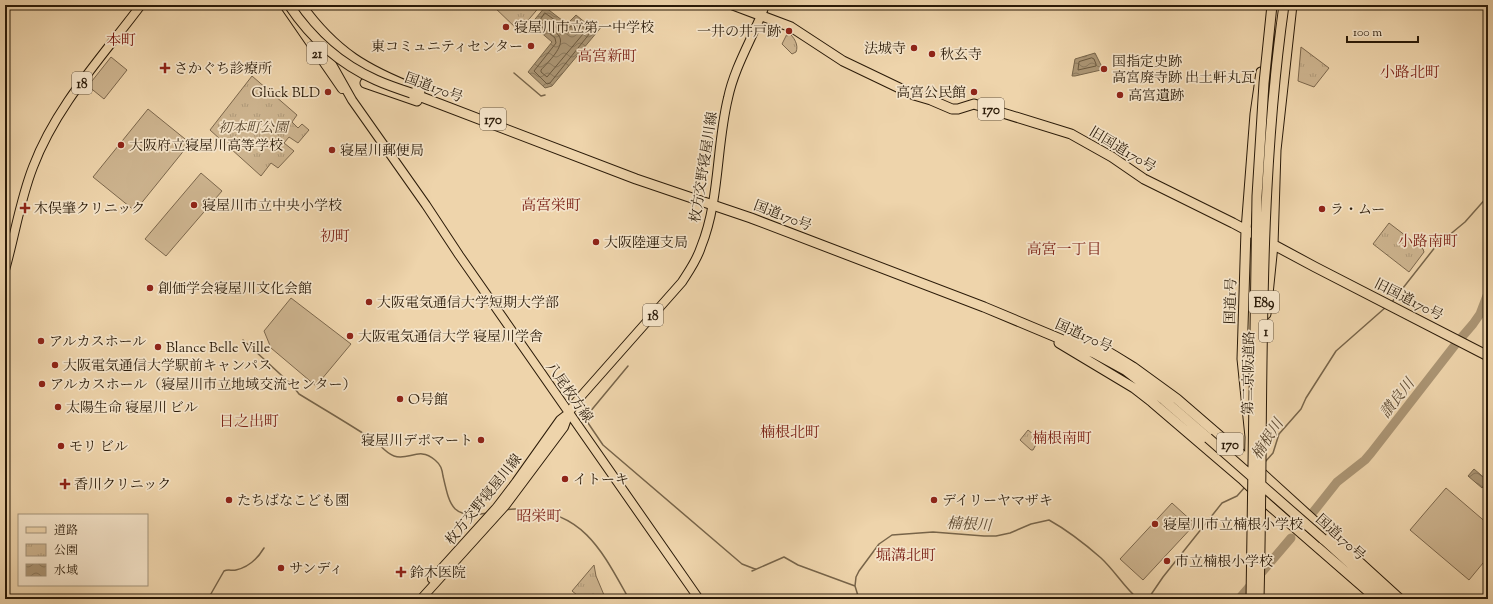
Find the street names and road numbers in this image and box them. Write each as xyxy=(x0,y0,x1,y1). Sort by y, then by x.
road number: 21 xyxy=(307,42,327,64)
street label: 国道170号 xyxy=(401,69,465,109)
road number: 18 xyxy=(72,72,92,94)
road number: 170 xyxy=(978,98,1004,120)
road number: 170 xyxy=(480,108,506,130)
street label: 枚方交野寝屋川線 xyxy=(686,110,724,224)
street label: 旧国道170号 xyxy=(1085,123,1159,179)
street label: 国道170号 xyxy=(750,197,814,237)
street label: 旧国道170号 xyxy=(1370,275,1446,327)
street label: 国道1号 xyxy=(1221,277,1243,325)
road number: E89 xyxy=(1249,291,1279,313)
road number: 18 xyxy=(643,304,663,326)
street label: 国道170号 xyxy=(1051,315,1115,358)
road number: 1 xyxy=(1259,320,1273,342)
street label: 第二京阪道路 xyxy=(1239,331,1261,415)
street label: 八尾枚方線 xyxy=(540,359,597,428)
road number: 170 xyxy=(1217,433,1243,455)
street label: 枚方交野寝屋川線 xyxy=(442,450,528,550)
street label: 国道170号 xyxy=(1310,511,1369,566)

